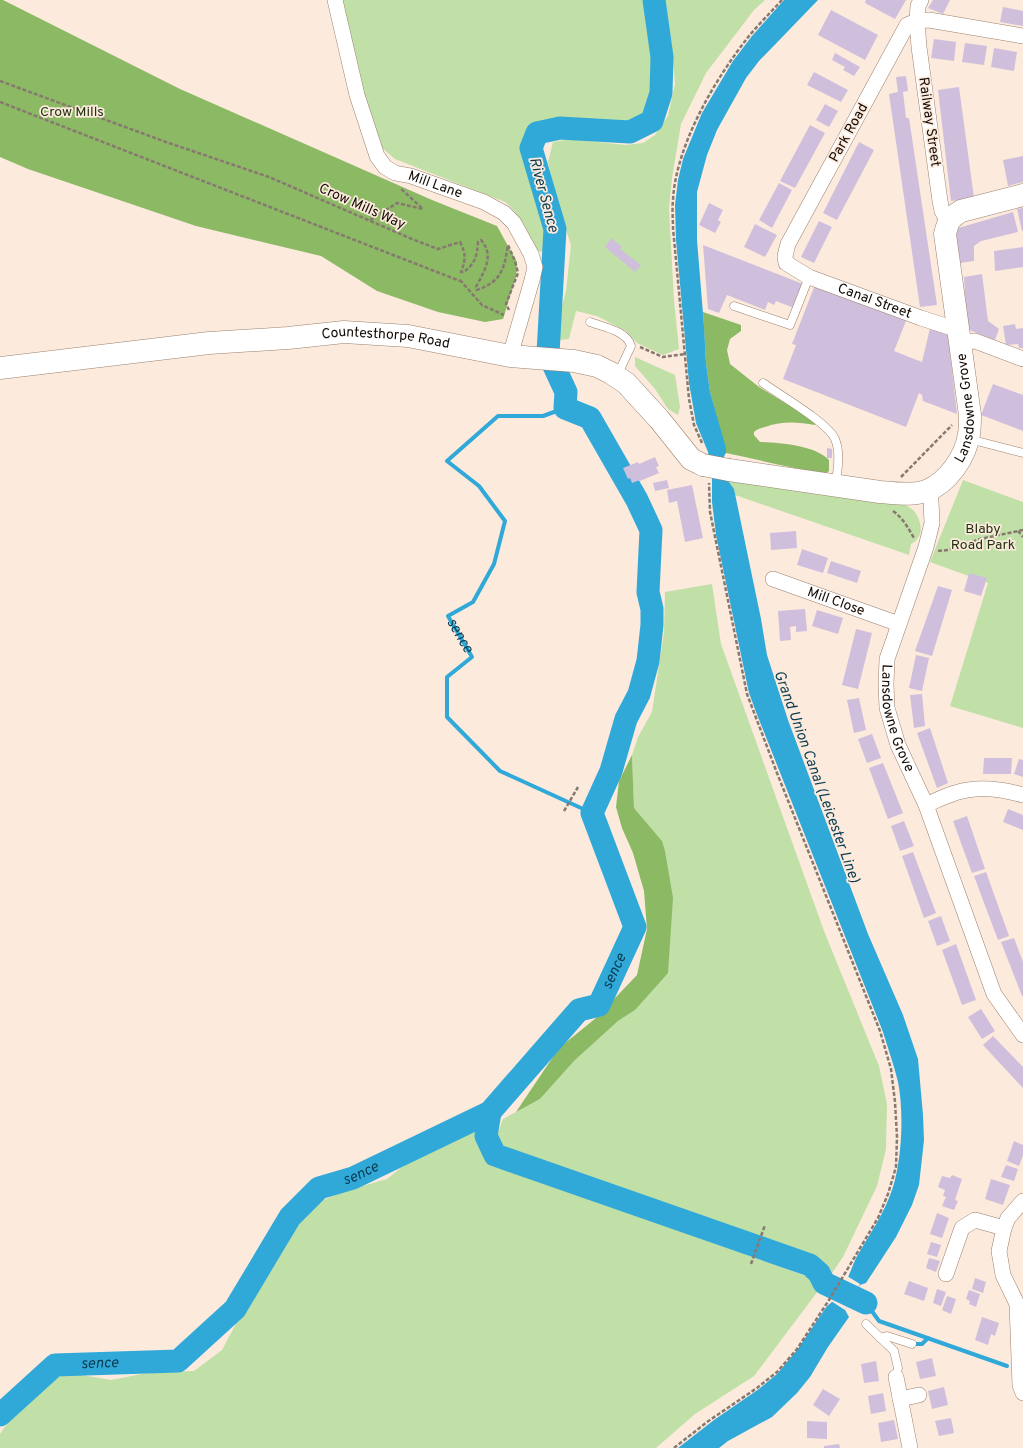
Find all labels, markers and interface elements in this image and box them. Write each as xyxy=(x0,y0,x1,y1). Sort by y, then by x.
street label: Railway Street xyxy=(914,76,944,168)
street label: Park Road xyxy=(826,101,872,165)
park label: Crow Mills xyxy=(40,104,104,121)
water label: River Sence xyxy=(524,155,562,235)
street label: Mill Lane xyxy=(406,167,465,202)
street label: Crow Mills Way xyxy=(316,180,408,234)
street label: Canal Street xyxy=(835,280,914,322)
street label: Countesthorpe Road xyxy=(321,323,451,353)
street label: Lansdowne Grove xyxy=(951,352,979,466)
park label: Blaby Road Park xyxy=(951,521,1015,554)
street label: Mill Close xyxy=(805,583,867,620)
water label: sence xyxy=(442,615,477,657)
street label: Lansdowne Grove xyxy=(877,664,918,775)
water label: Grand Union Canal (Leicester Line) xyxy=(769,668,863,886)
water label: sence xyxy=(598,950,631,993)
water label: sence xyxy=(341,1157,382,1190)
water label: sence xyxy=(81,1353,119,1374)

